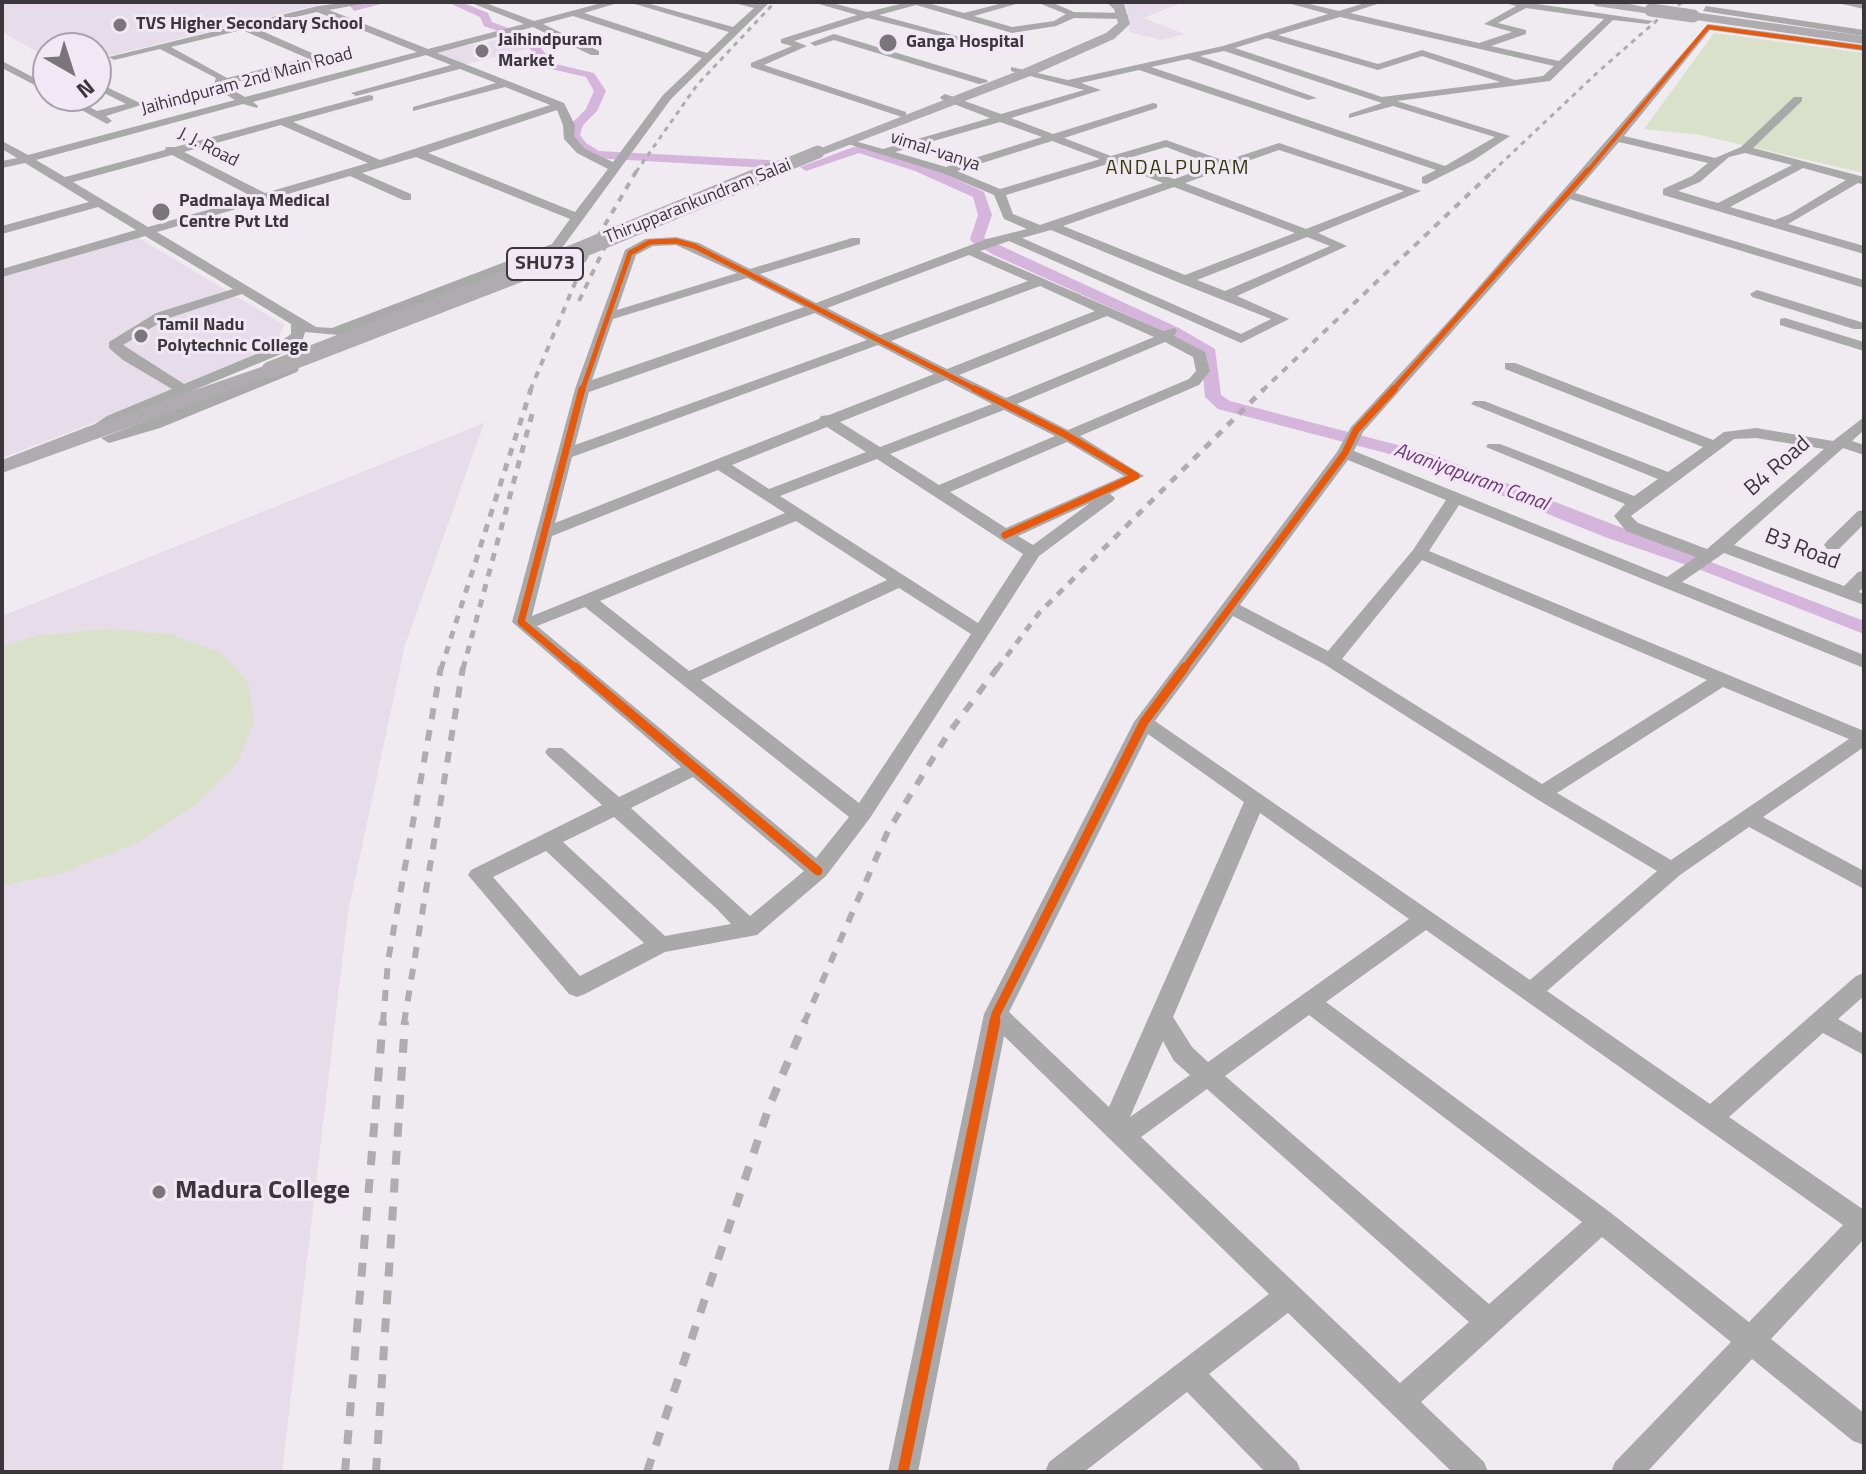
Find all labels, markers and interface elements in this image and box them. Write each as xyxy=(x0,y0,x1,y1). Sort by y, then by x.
place label: TVS Higher Secondary School xyxy=(136,14,363,36)
marker: TVS Higher Secondary School xyxy=(111,16,129,34)
place label: Jaihindpuram Market xyxy=(498,30,602,72)
north arrow xyxy=(32,32,112,112)
marker: Ganga Hospital xyxy=(877,32,899,54)
place label: Ganga Hospital xyxy=(906,32,1024,54)
marker: Jaihindpuram Market xyxy=(473,42,491,60)
street label: Jaihindpuram 2nd Main Road xyxy=(139,43,355,121)
text: N xyxy=(69,71,102,107)
street label: J. J. Road xyxy=(174,124,242,172)
street label: vimal-vanya xyxy=(887,127,983,177)
street label: Thirupparankundram Salai xyxy=(602,155,794,249)
district label: ANDALPURAM xyxy=(1105,157,1251,181)
place label: Padmalaya Medical Centre Pvt Ltd xyxy=(179,191,330,234)
marker: Padmalaya Medical Centre Pvt Ltd xyxy=(150,201,172,223)
road number: SHU73 xyxy=(507,248,583,280)
place label: Tamil Nadu Polytechnic College xyxy=(157,315,308,358)
marker: Tamil Nadu Polytechnic College xyxy=(132,327,150,345)
street label: B4 Road xyxy=(1740,431,1816,503)
water label: Avaniyapuram Canal xyxy=(1391,439,1551,517)
street label: B3 Road xyxy=(1761,524,1843,576)
place label: Madura College xyxy=(175,1176,350,1208)
marker: Madura College xyxy=(150,1183,168,1201)

